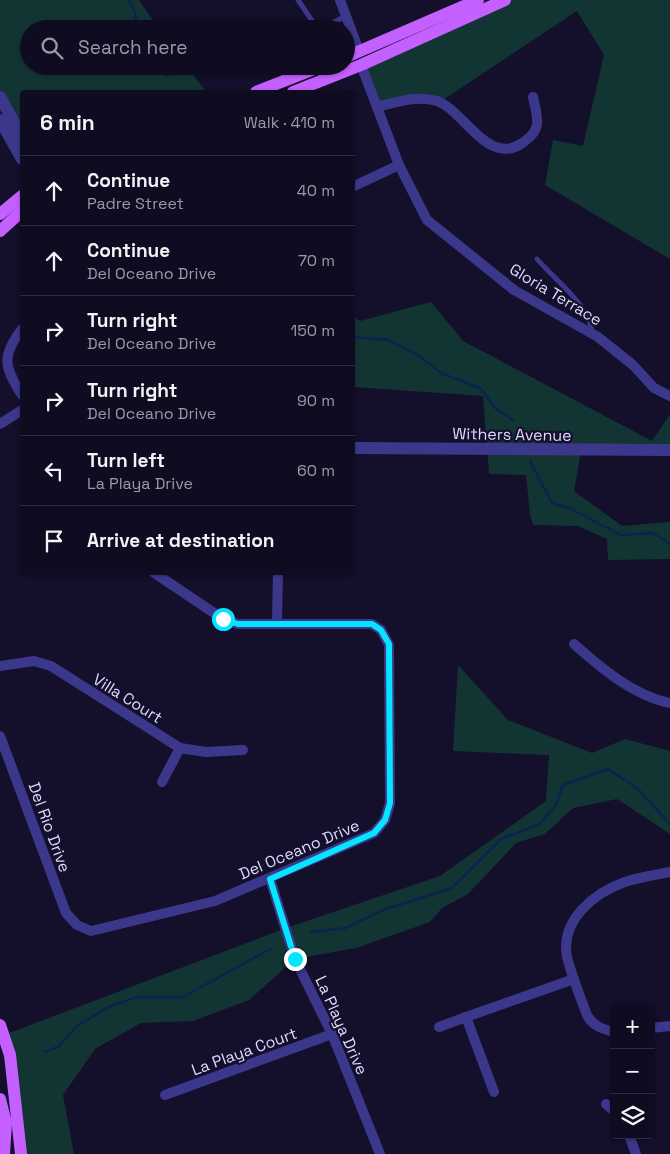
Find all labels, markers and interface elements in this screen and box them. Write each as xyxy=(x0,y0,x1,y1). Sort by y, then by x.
search box xyxy=(20,20,355,75)
icon: search xyxy=(38,34,66,62)
text: Search here xyxy=(78,35,188,60)
text: 6 min xyxy=(40,109,95,136)
text: Walk · 410 m xyxy=(244,112,335,133)
text: Continue xyxy=(87,168,170,193)
icon: ahead xyxy=(40,177,68,205)
text: 40 m xyxy=(297,180,335,201)
text: Padre Street xyxy=(87,193,184,214)
text: Continue xyxy=(87,238,170,263)
icon: ahead xyxy=(40,247,68,275)
text: 70 m xyxy=(298,250,335,271)
street label: Gloria Terrace xyxy=(506,259,606,330)
text: Del Oceano Drive xyxy=(87,263,216,284)
text: Turn right xyxy=(87,308,177,333)
icon: right xyxy=(40,317,68,345)
text: 150 m xyxy=(291,320,335,341)
text: Del Oceano Drive xyxy=(87,333,216,354)
text: Turn right xyxy=(87,378,177,403)
icon: right xyxy=(40,387,68,415)
text: 90 m xyxy=(297,390,335,411)
text: Del Oceano Drive xyxy=(87,403,216,424)
street label: Withers Avenue xyxy=(452,423,572,446)
text: Turn left xyxy=(87,448,165,473)
icon: left xyxy=(40,457,68,485)
text: 60 m xyxy=(297,460,335,481)
text: La Playa Drive xyxy=(87,473,193,494)
icon: arrive xyxy=(40,527,68,555)
text: Arrive at destination xyxy=(87,528,275,553)
route start xyxy=(212,608,235,631)
street label: Villa Court xyxy=(89,669,167,728)
street label: Del Rio Drive xyxy=(24,779,76,875)
street label: Del Oceano Drive xyxy=(236,815,363,884)
route end xyxy=(284,948,307,971)
street label: La Playa Drive xyxy=(310,973,373,1078)
map controls xyxy=(610,1004,655,1139)
button: + xyxy=(610,1004,655,1049)
street label: La Playa Court xyxy=(188,1023,300,1080)
button: − xyxy=(610,1049,655,1094)
button: layers xyxy=(610,1094,655,1139)

